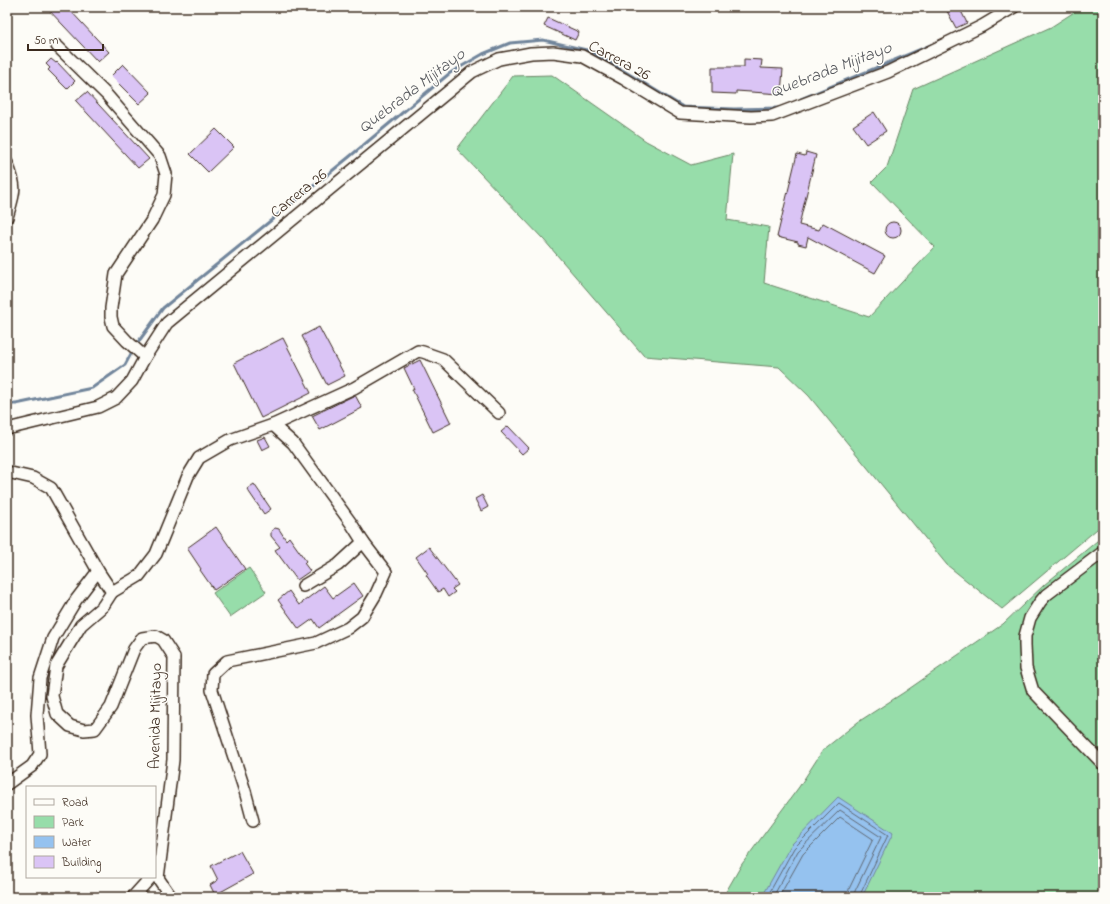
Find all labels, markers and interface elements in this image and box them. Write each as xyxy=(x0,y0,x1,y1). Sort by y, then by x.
scale bar xyxy=(28,26,103,52)
text: 50 m xyxy=(34,32,58,50)
street label: Carrera 26 xyxy=(584,35,654,87)
water label: Quebrada Mijitayo xyxy=(767,35,897,106)
water label: Quebrada Mijitayo xyxy=(353,42,472,140)
street label: Carrera 26 xyxy=(265,164,333,224)
street label: Avenida Mijitayo xyxy=(143,663,169,769)
legend xyxy=(26,786,156,878)
text: Road xyxy=(62,794,88,812)
text: Park xyxy=(62,814,84,832)
text: Water xyxy=(62,834,91,852)
text: Building xyxy=(61,854,101,873)

